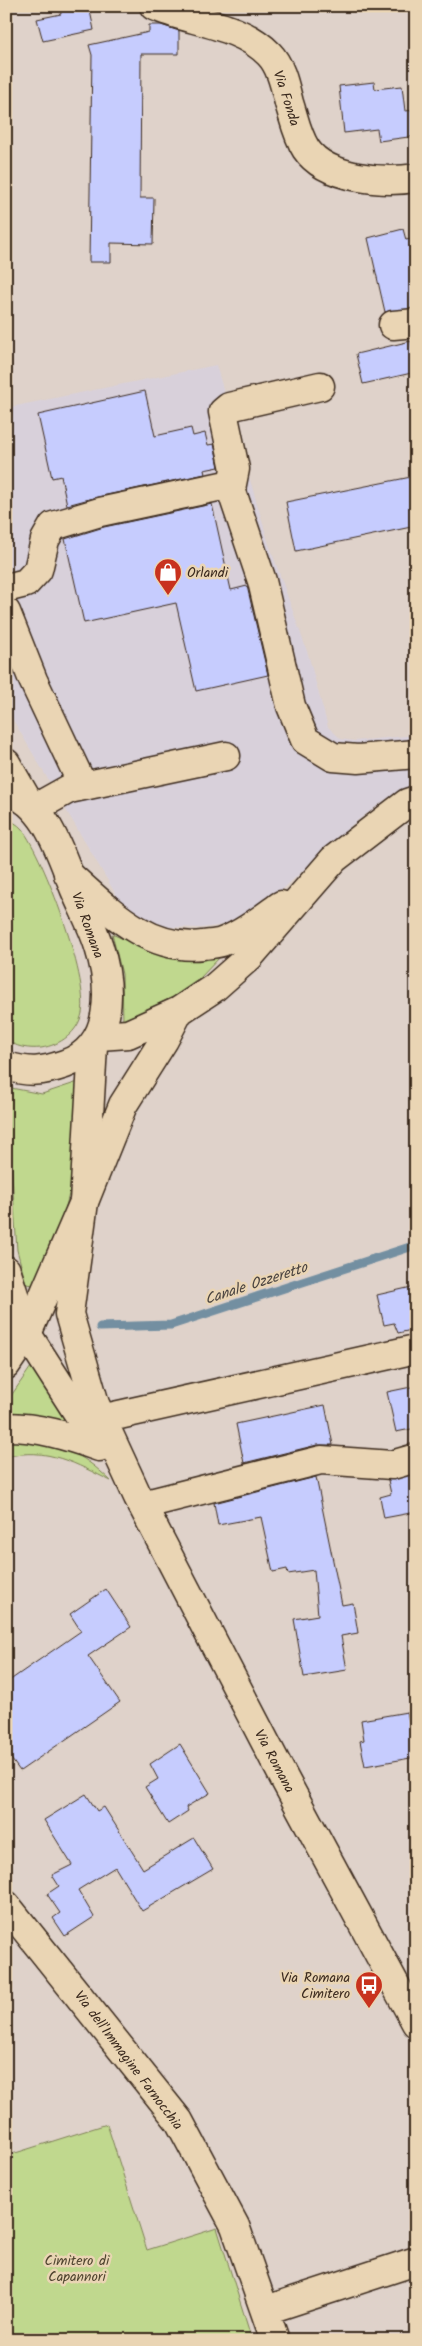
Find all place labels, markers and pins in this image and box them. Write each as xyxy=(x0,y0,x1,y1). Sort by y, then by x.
shop icon: Orlandi xyxy=(153,557,183,596)
place label: Orlandi xyxy=(187,562,229,584)
place label: Via Romana Cimitero xyxy=(281,1967,350,2005)
bus stop icon: Via Romana Cimitero xyxy=(354,1970,384,2009)

